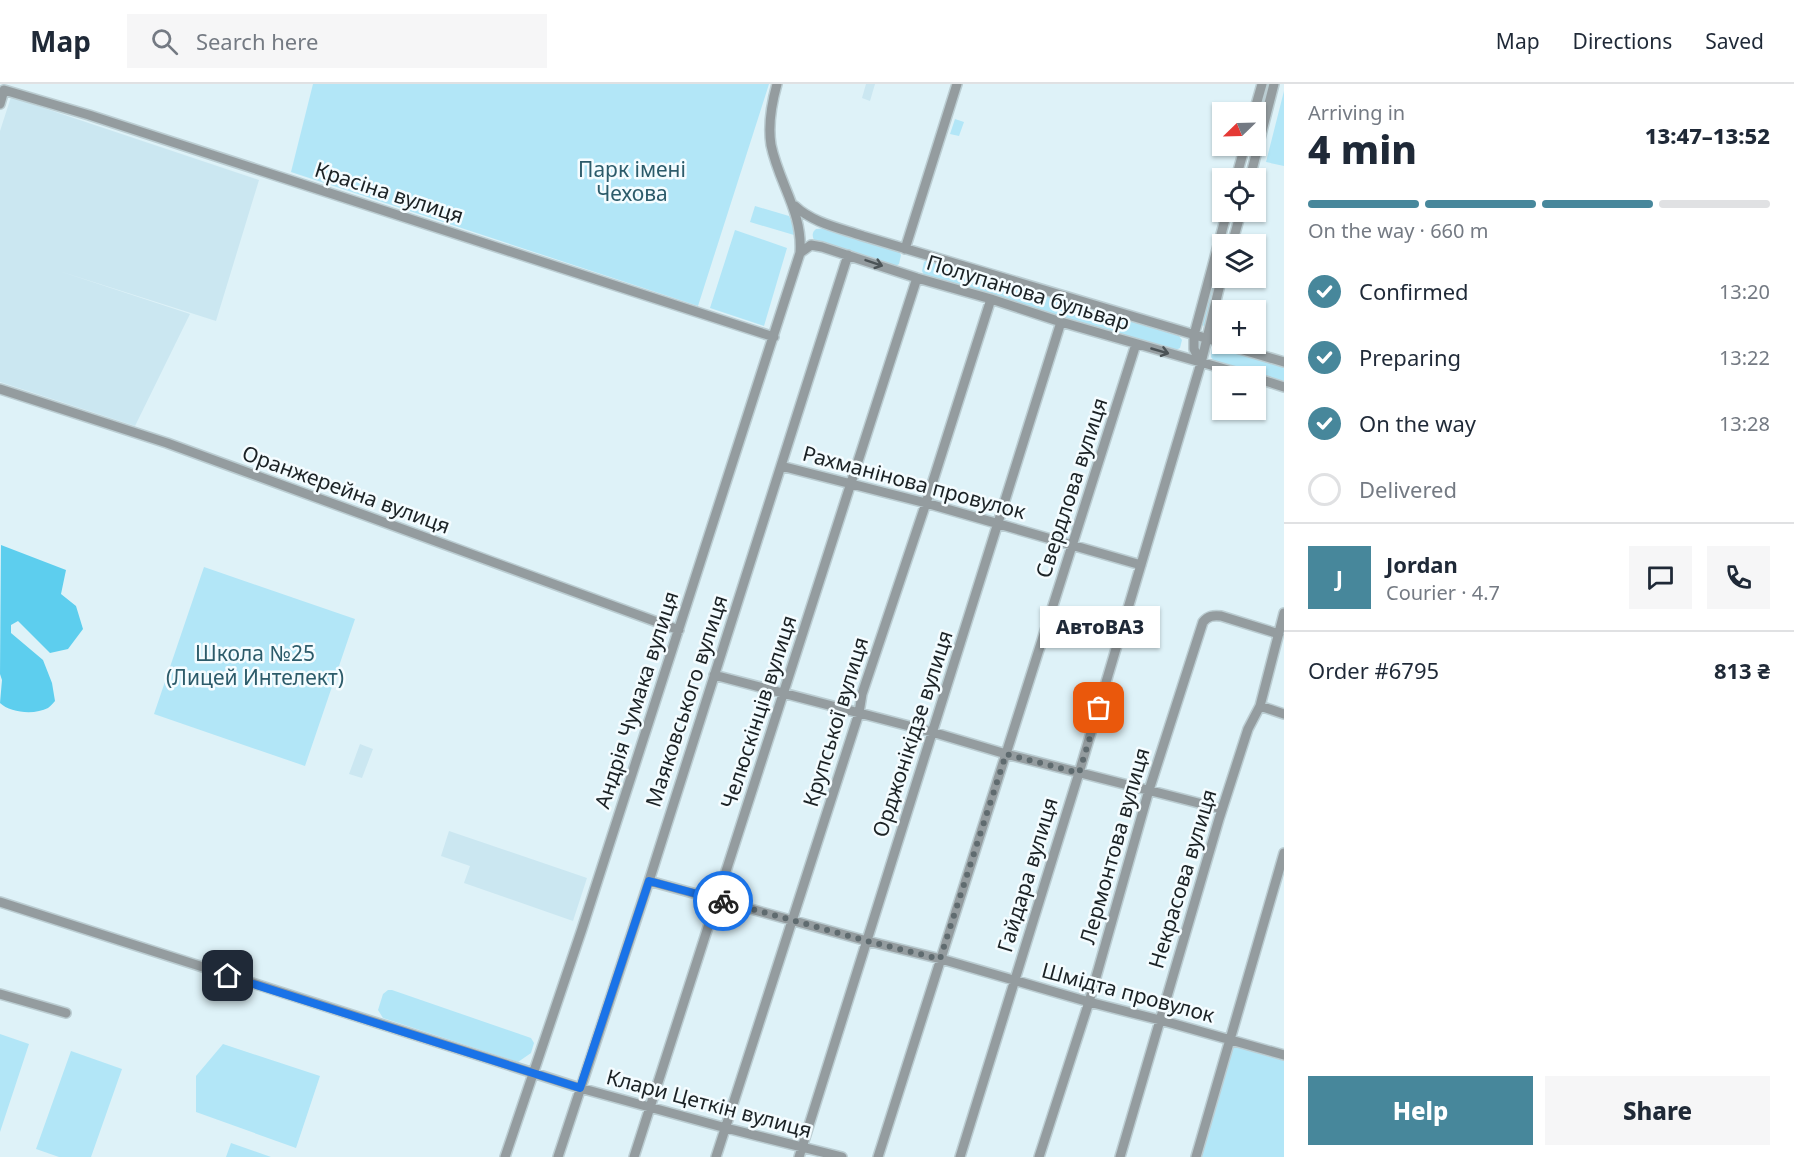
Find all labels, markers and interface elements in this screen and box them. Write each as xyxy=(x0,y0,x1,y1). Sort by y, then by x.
search box xyxy=(127,14,547,68)
text: Map xyxy=(30,22,91,60)
icon: search xyxy=(148,25,181,58)
text: Search here xyxy=(196,26,318,56)
text: Map xyxy=(1496,27,1540,55)
text: Directions xyxy=(1573,27,1672,55)
text: Saved xyxy=(1705,27,1764,55)
text: Arriving in xyxy=(1308,99,1405,126)
north arrow xyxy=(1212,102,1266,156)
map controls xyxy=(1212,102,1266,420)
text: 13:47–13:52 xyxy=(1645,120,1770,150)
text: 4 min xyxy=(1308,122,1417,175)
street label: Красіна вулиця xyxy=(311,155,467,229)
park label: Парк імені Чехова xyxy=(578,155,686,207)
button: locate xyxy=(1212,168,1266,222)
text: On the way · 660 m xyxy=(1308,217,1488,244)
button: layers xyxy=(1212,234,1266,288)
street label: Полупанова бульвар xyxy=(923,248,1133,336)
one-way arrow xyxy=(864,259,883,270)
icon: check xyxy=(1308,275,1341,308)
text: Confirmed xyxy=(1359,276,1469,306)
text: 13:20 xyxy=(1719,278,1770,305)
button: + xyxy=(1212,300,1266,354)
icon: check xyxy=(1308,341,1341,374)
text: Preparing xyxy=(1359,342,1461,372)
text: 13:22 xyxy=(1719,344,1770,371)
one-way arrow xyxy=(1151,346,1170,357)
button: − xyxy=(1212,366,1266,420)
street label: Свердлова вулиця xyxy=(1029,394,1113,581)
icon: check xyxy=(1308,407,1341,440)
text: On the way xyxy=(1359,408,1476,438)
text: 13:28 xyxy=(1719,410,1770,437)
street label: Оранжерейна вулиця xyxy=(238,438,454,540)
street label: Рахманінова провулок xyxy=(800,439,1029,525)
text: Delivered xyxy=(1359,474,1457,504)
button: chat xyxy=(1629,546,1692,609)
button: phone xyxy=(1707,546,1770,609)
text: Jordan xyxy=(1386,549,1458,579)
text: J xyxy=(1336,562,1343,592)
text: Courier · 4.7 xyxy=(1386,579,1500,606)
street label: Андрія Чумака вулиця xyxy=(588,587,684,812)
street label: Маяковського вулиця xyxy=(639,591,734,810)
callout: АвтоВАЗ xyxy=(1039,606,1159,648)
street label: Челюскінців вулиця xyxy=(714,611,803,812)
text: АвтоВАЗ xyxy=(1056,613,1144,640)
street label: Орджонікідзе вулиця xyxy=(865,627,959,841)
street label: Крупської вулиця xyxy=(796,633,874,810)
park label: Школа №25 (Лицей Интелект) xyxy=(166,639,344,691)
text: Order #6795 xyxy=(1308,655,1439,685)
text: 813 ₴ xyxy=(1714,655,1770,685)
pin xyxy=(1073,682,1124,733)
icon: bag xyxy=(1082,691,1115,724)
street label: Лермонтова вулиця xyxy=(1073,744,1155,947)
street label: Некрасова вулиця xyxy=(1141,786,1223,972)
street label: Гайдара вулиця xyxy=(990,794,1064,956)
courier xyxy=(693,871,753,931)
icon: bike xyxy=(707,885,740,918)
pin xyxy=(202,950,253,1001)
street label: Шмідта провулок xyxy=(1039,956,1218,1029)
icon: home xyxy=(211,959,244,992)
street label: Клари Цеткін вулиця xyxy=(603,1062,815,1144)
button: Help xyxy=(1308,1076,1533,1145)
button: Share xyxy=(1545,1076,1770,1145)

